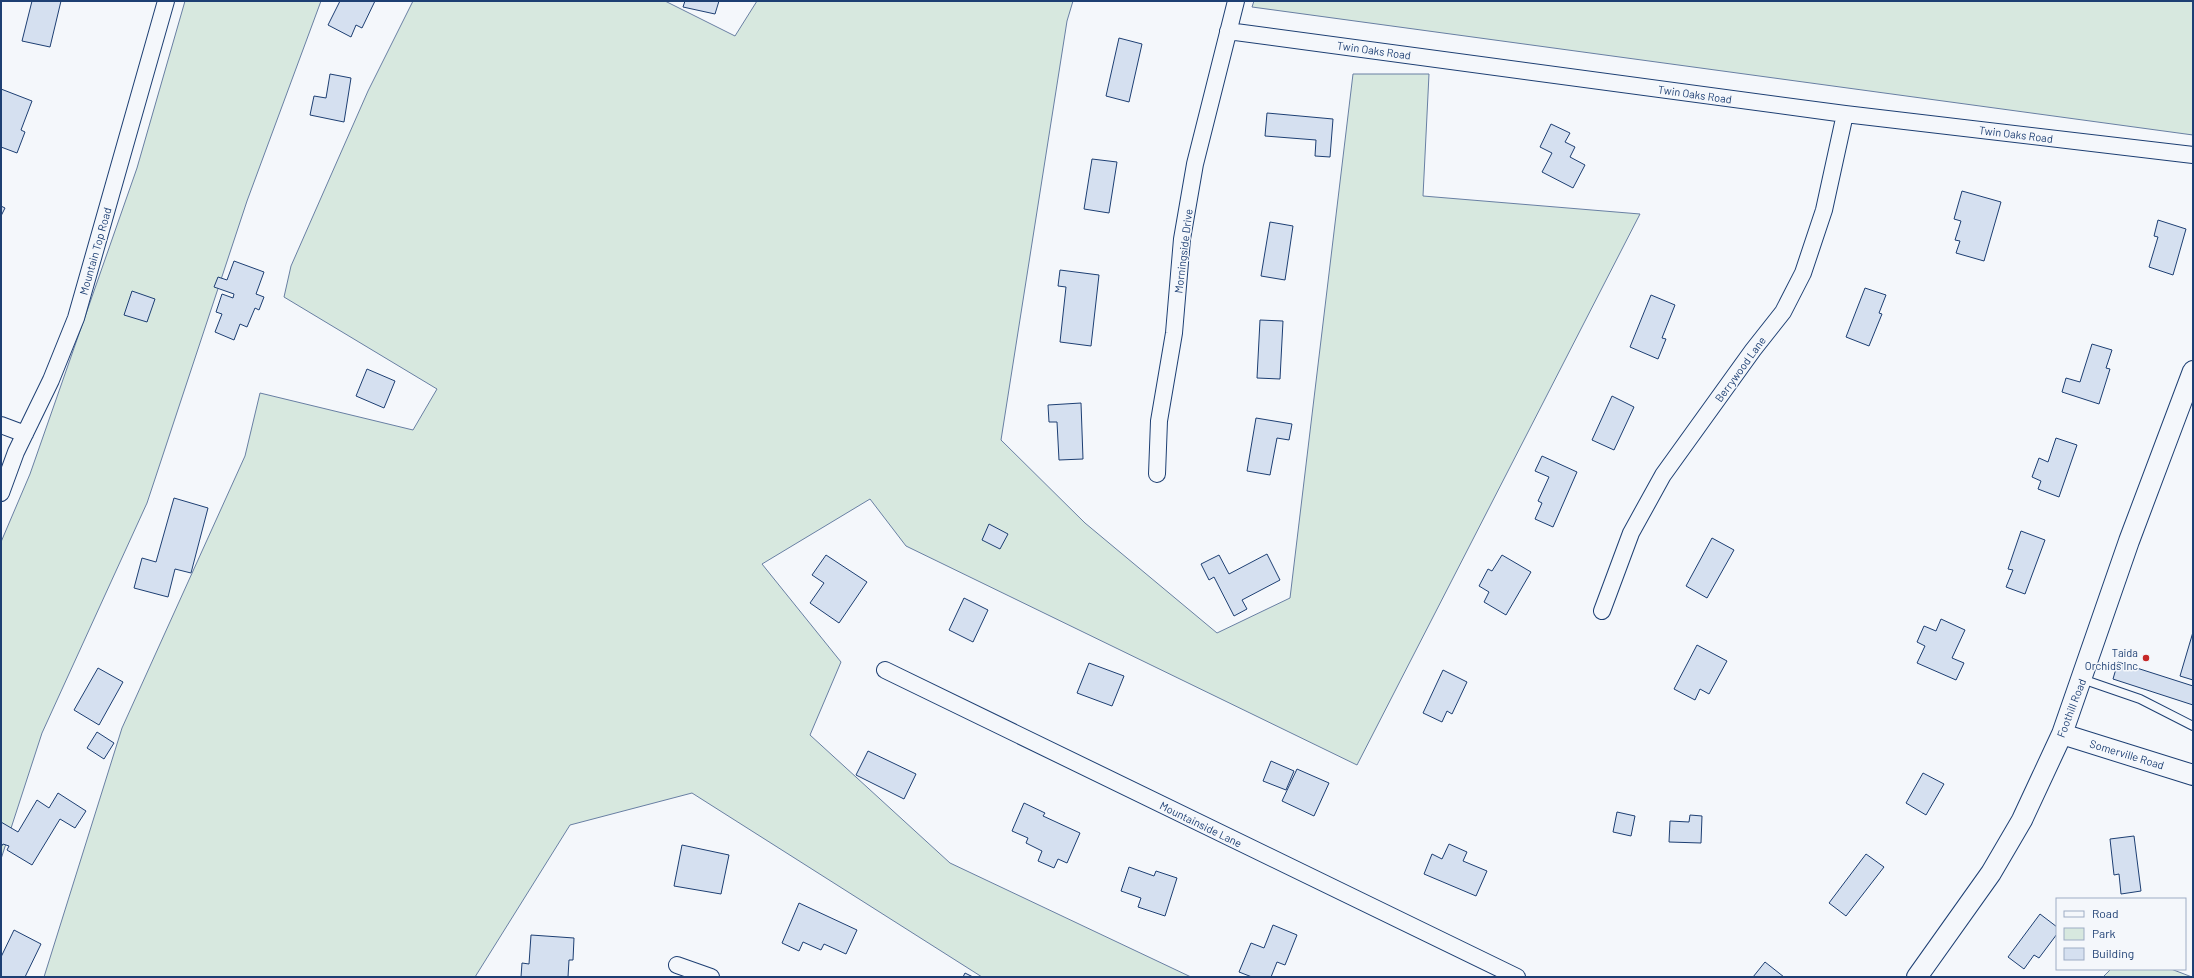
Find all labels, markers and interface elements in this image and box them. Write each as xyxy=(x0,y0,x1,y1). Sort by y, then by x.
street label: Twin Oaks Road xyxy=(1336,38,1412,62)
street label: Twin Oaks Road xyxy=(1657,82,1733,106)
street label: Twin Oaks Road xyxy=(1978,123,2054,145)
street label: Mountain Top Road xyxy=(76,206,114,296)
street label: Morningside Drive xyxy=(1171,208,1195,294)
street label: Berrywood Lane xyxy=(1712,334,1768,404)
place label: Taida Orchids Inc xyxy=(2085,646,2138,672)
marker: Taida Orchids Inc xyxy=(2141,653,2151,663)
street label: Foothill Road xyxy=(2054,677,2088,739)
street label: Somerville Road xyxy=(2088,737,2166,771)
street label: Mountainside Lane xyxy=(1158,798,1244,850)
legend xyxy=(2056,898,2186,970)
text: Road xyxy=(2092,906,2119,920)
text: Park xyxy=(2092,926,2116,940)
text: Building xyxy=(2092,946,2134,960)

